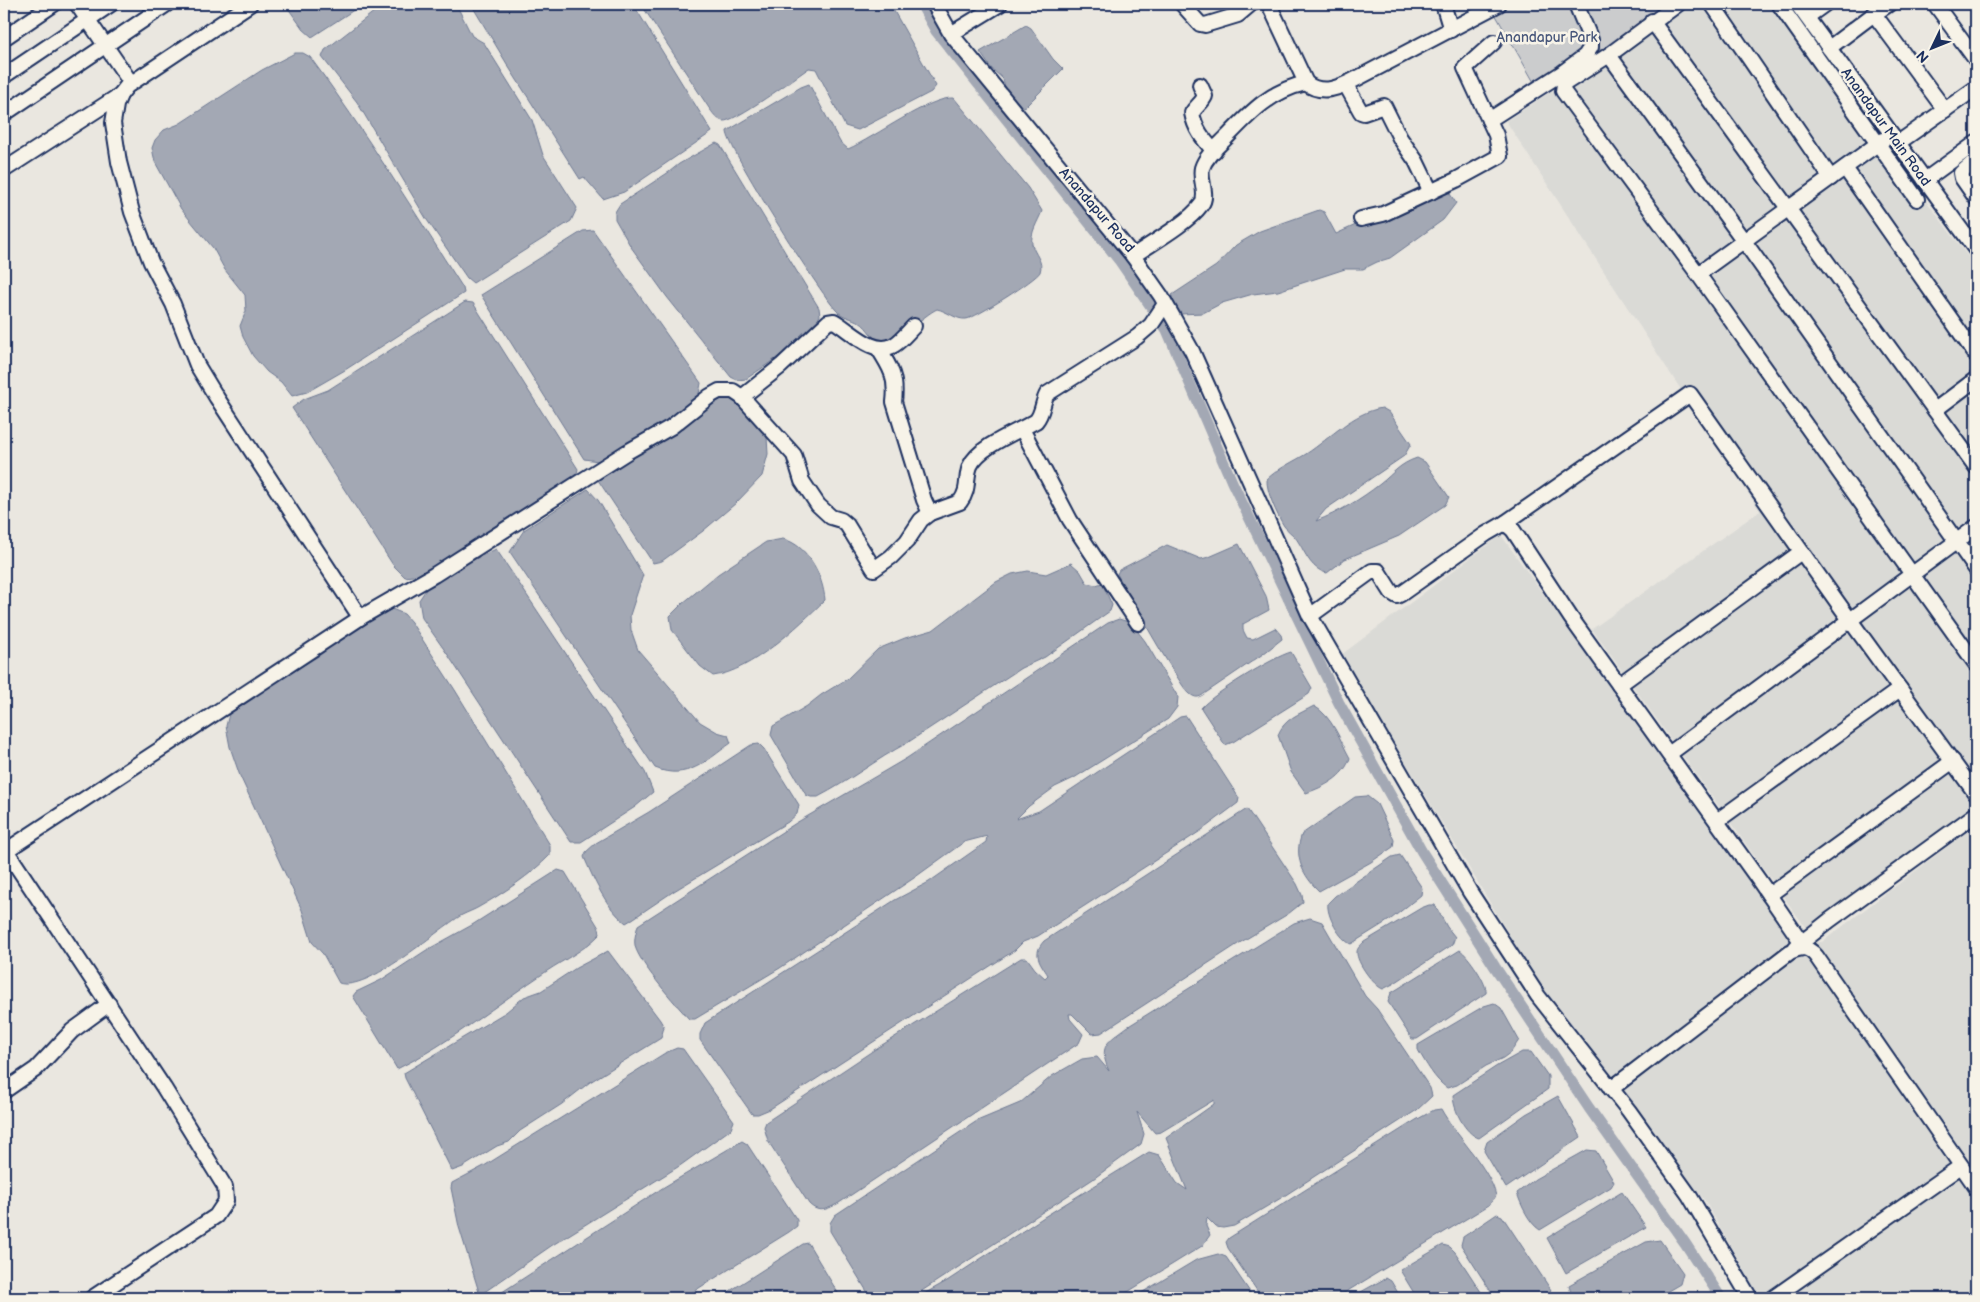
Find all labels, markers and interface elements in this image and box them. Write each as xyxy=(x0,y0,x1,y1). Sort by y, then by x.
north arrow xyxy=(1908,22,1958,72)
park label: Anandapur Park xyxy=(1497,29,1598,46)
text: N xyxy=(1913,47,1933,66)
street label: Anandapur Main Road xyxy=(1837,65,1935,189)
street label: Anandapur Road xyxy=(1056,164,1138,256)

